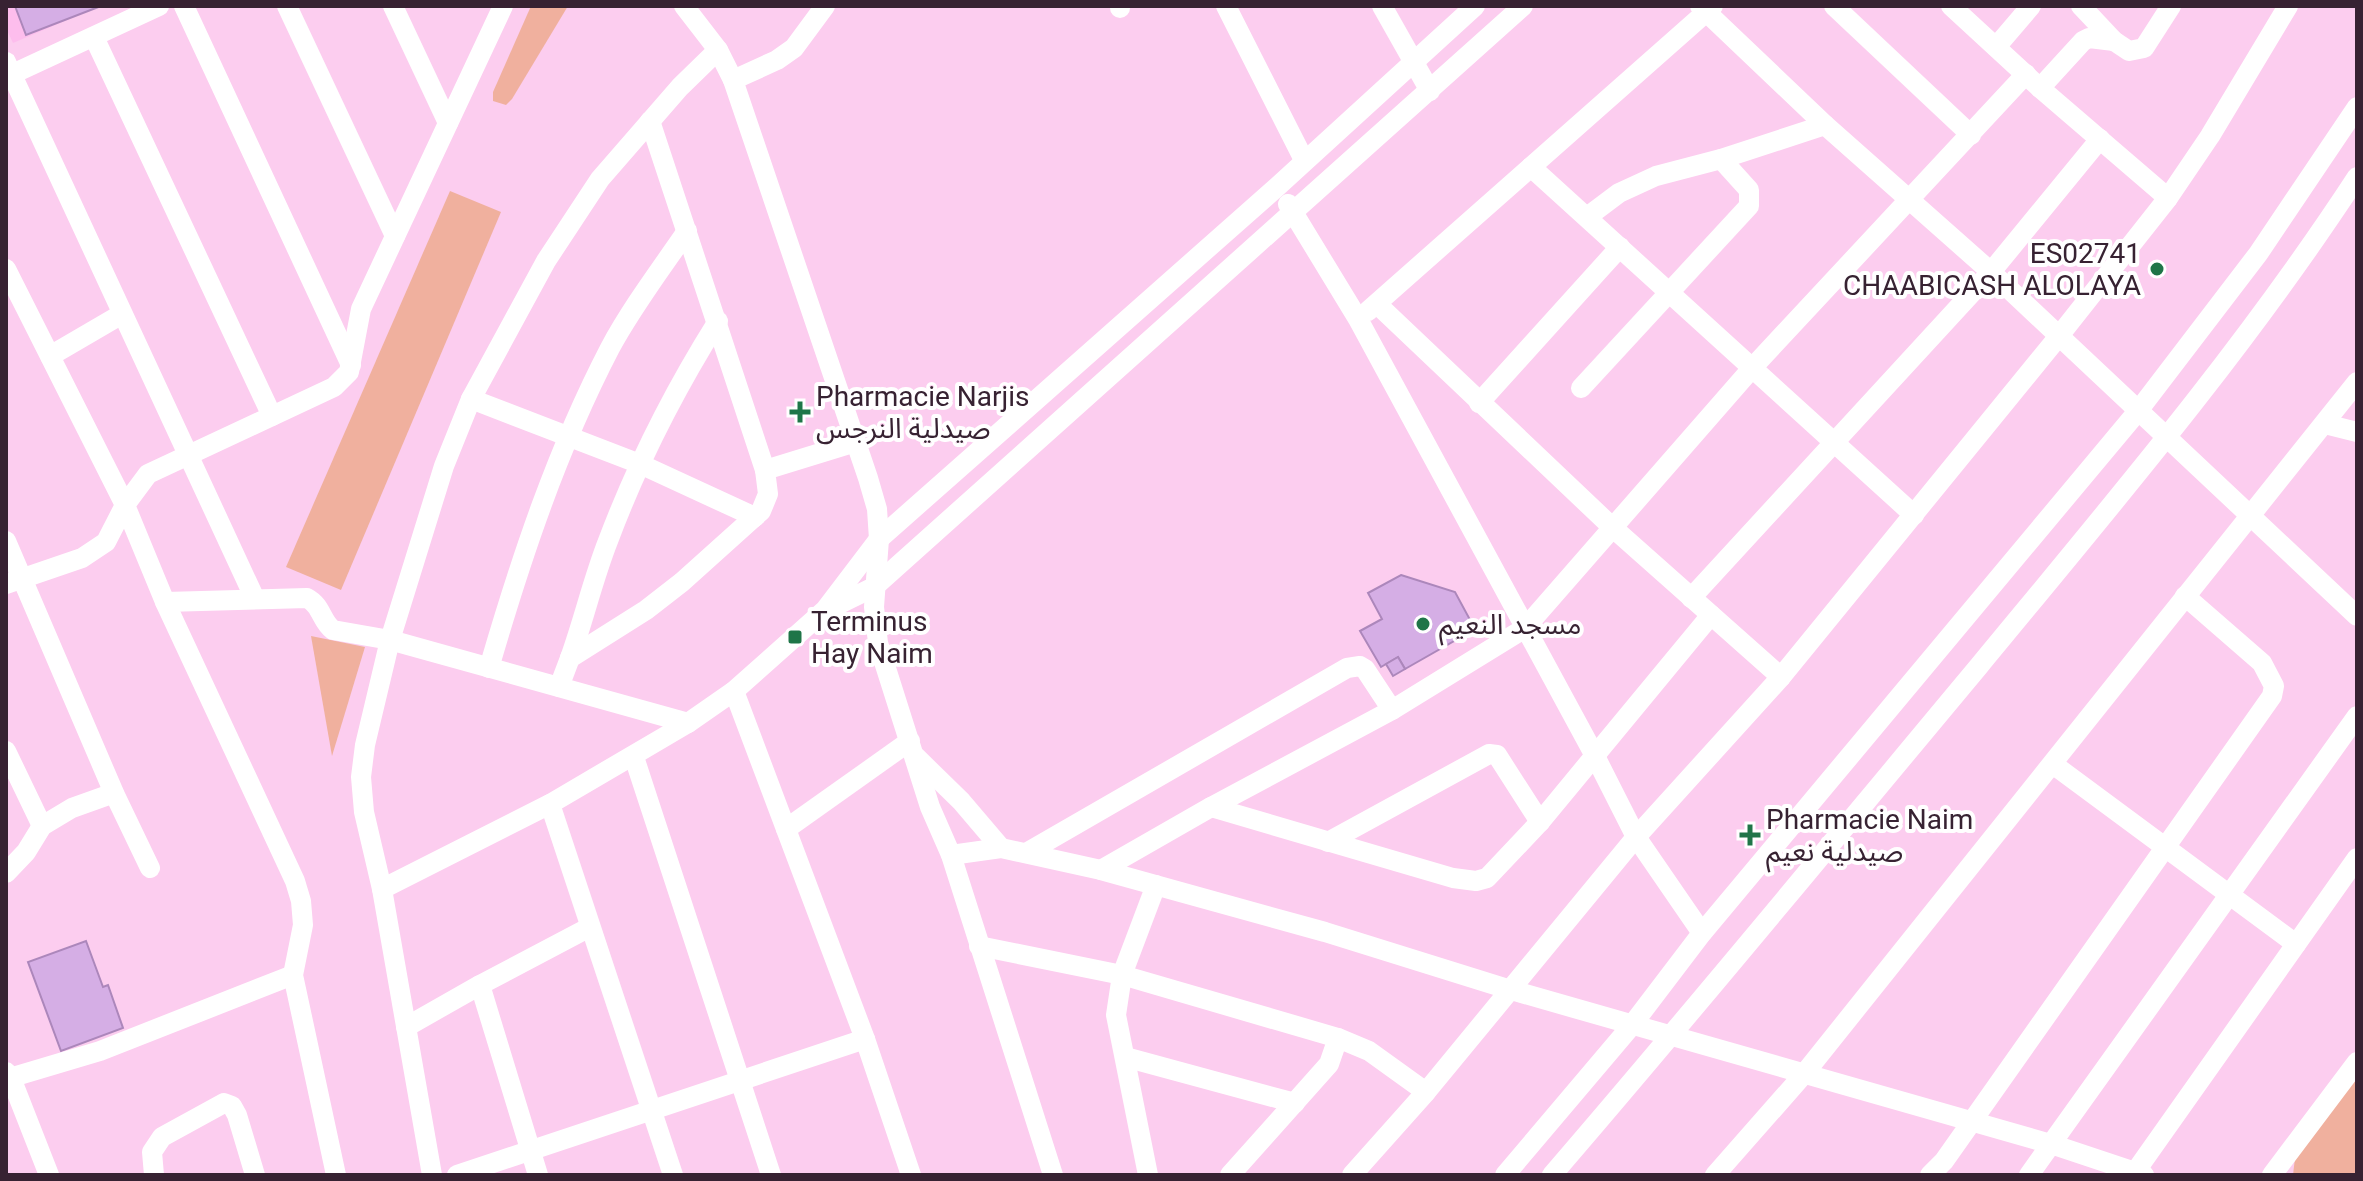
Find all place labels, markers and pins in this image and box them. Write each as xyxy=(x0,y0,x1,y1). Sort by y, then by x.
place label: ES02741 CHAABICASH ALOLAYA xyxy=(1843,237,2141,302)
marker: ES02741 CHAABICASH ALOLAYA xyxy=(2148,260,2166,278)
place label: Pharmacie Narjis صيدلية النرجس xyxy=(816,380,1030,445)
marker: Pharmacie Narjis صيدلية النرجس xyxy=(791,403,809,421)
place label: Terminus Hay Naim xyxy=(811,605,933,670)
place label: مسجد النعيم xyxy=(1439,608,1582,646)
marker: مسجد النعيم xyxy=(1414,615,1432,633)
marker: Terminus Hay Naim xyxy=(786,628,804,646)
place label: Pharmacie Naim صيدلية نعيم xyxy=(1766,803,1973,873)
marker: Pharmacie Naim صيدلية نعيم xyxy=(1741,826,1759,844)

